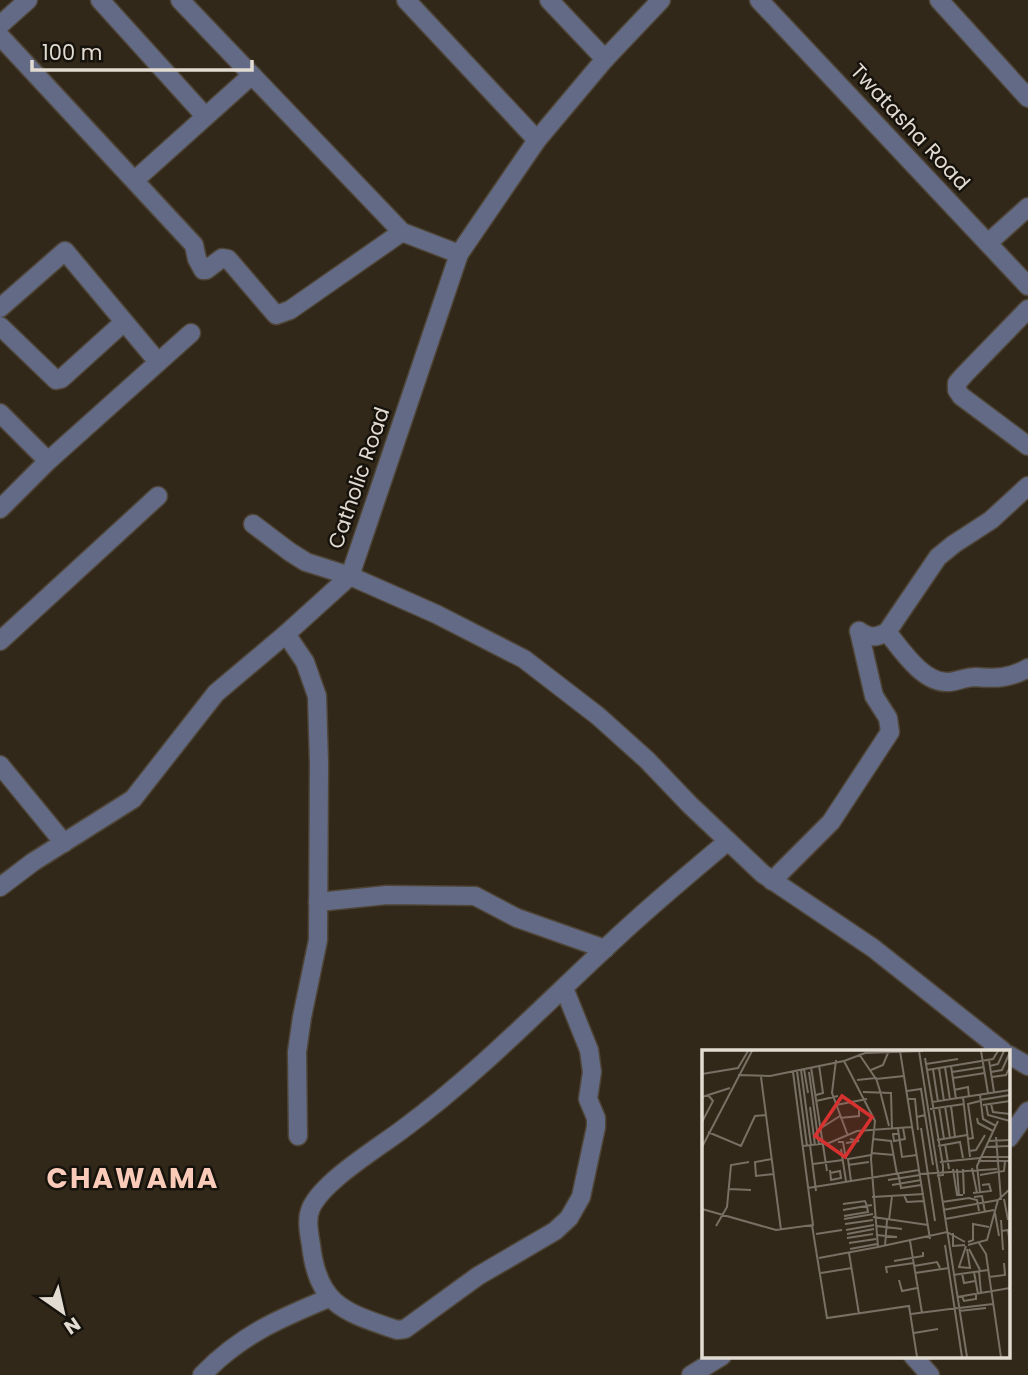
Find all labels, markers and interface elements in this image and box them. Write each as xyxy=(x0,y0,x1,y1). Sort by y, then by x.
scale bar xyxy=(32,28,252,72)
text: 100 m xyxy=(42,38,102,67)
street label: Twatasha Road xyxy=(844,57,977,196)
street label: Catholic Road xyxy=(321,403,396,553)
inset map xyxy=(702,1050,1010,1358)
district label: CHAWAMA xyxy=(47,1159,219,1198)
north arrow xyxy=(28,1277,98,1347)
text: N xyxy=(59,1310,86,1341)

